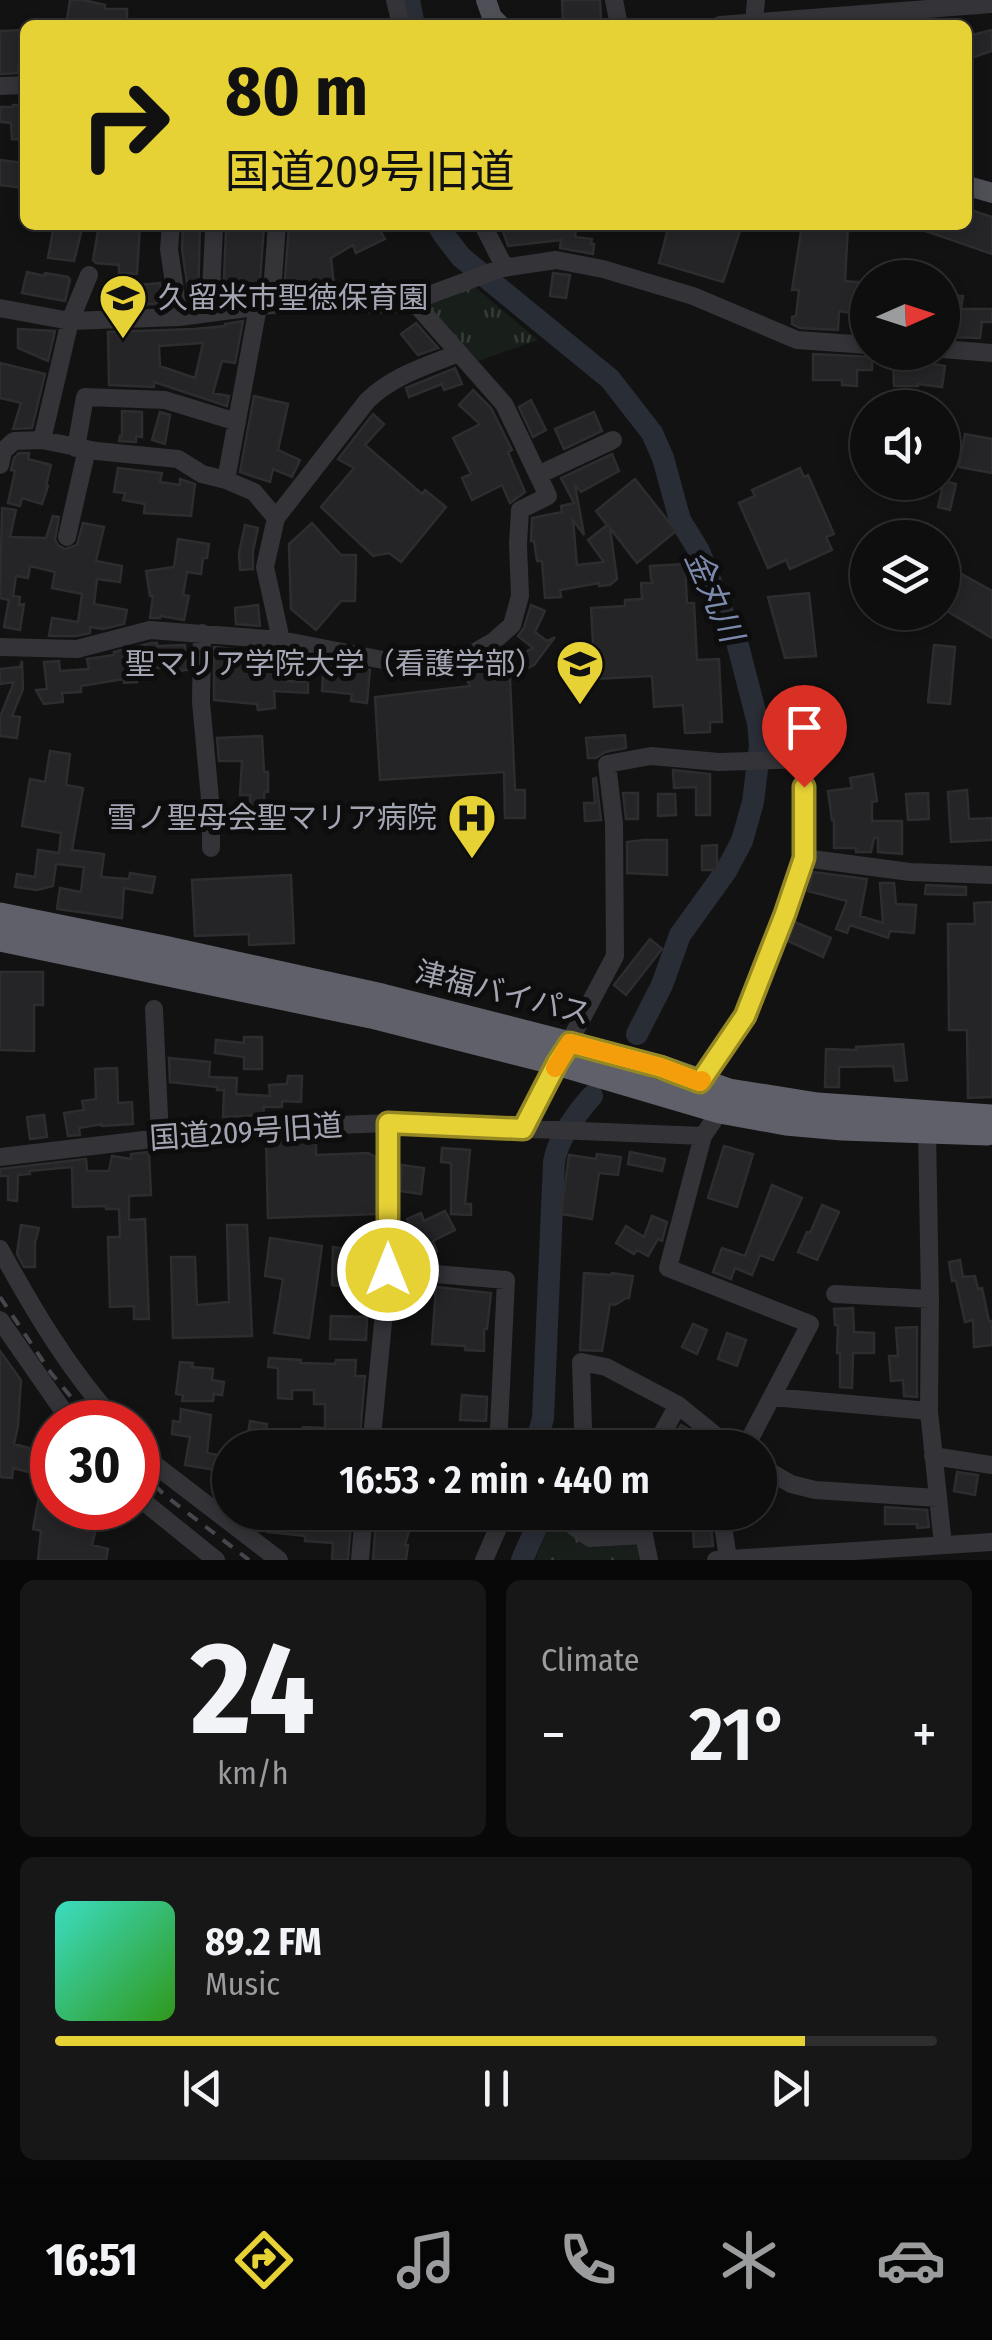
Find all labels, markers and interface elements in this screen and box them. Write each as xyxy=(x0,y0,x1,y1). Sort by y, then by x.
text: 80 m xyxy=(225,50,368,134)
icon: right xyxy=(60,60,190,190)
text: 国道209号旧道 xyxy=(225,145,515,199)
north arrow xyxy=(850,260,960,370)
map controls xyxy=(850,260,960,630)
school or university icon: 久留米市聖徳保育園 xyxy=(97,272,149,340)
place label: 久留米市聖徳保育園 xyxy=(158,280,428,316)
button: sound xyxy=(850,390,960,500)
button: layers xyxy=(850,520,960,630)
water label: 金丸川 xyxy=(677,544,752,650)
school or university icon: 聖マリア学院大学（看護学部） xyxy=(554,638,606,706)
place label: 聖マリア学院大学（看護学部） xyxy=(125,646,545,682)
pin xyxy=(762,685,847,788)
icon: arrive xyxy=(777,700,832,755)
hospital icon: 雪ノ聖母会聖マリア病院 xyxy=(446,792,498,860)
place label: 雪ノ聖母会聖マリア病院 xyxy=(107,800,437,836)
street label: 津福バイパス xyxy=(412,954,594,1032)
street label: 国道209号旧道 xyxy=(148,1107,344,1157)
position arrow xyxy=(336,1218,440,1322)
speed limit sign: 30 xyxy=(30,1400,160,1530)
text: 16:53 · 2 min · 440 m xyxy=(339,1457,650,1503)
text: 24 xyxy=(191,1611,315,1767)
text: Climate xyxy=(541,1641,640,1679)
text: 21° xyxy=(689,1690,789,1780)
text: − xyxy=(541,1702,566,1768)
text: + xyxy=(912,1702,937,1768)
text: km/h xyxy=(217,1754,289,1792)
text: 89.2 FM xyxy=(205,1919,322,1965)
text: Music xyxy=(205,1965,280,2003)
icon: previous xyxy=(175,2061,230,2116)
icon: pause xyxy=(469,2061,524,2116)
icon: next xyxy=(763,2061,818,2116)
icon: directions xyxy=(229,2225,299,2295)
icon: music xyxy=(391,2225,461,2295)
icon: phone xyxy=(553,2225,623,2295)
icon: climate xyxy=(714,2225,784,2295)
icon: car xyxy=(876,2225,946,2295)
text: 16:51 xyxy=(46,2233,138,2287)

